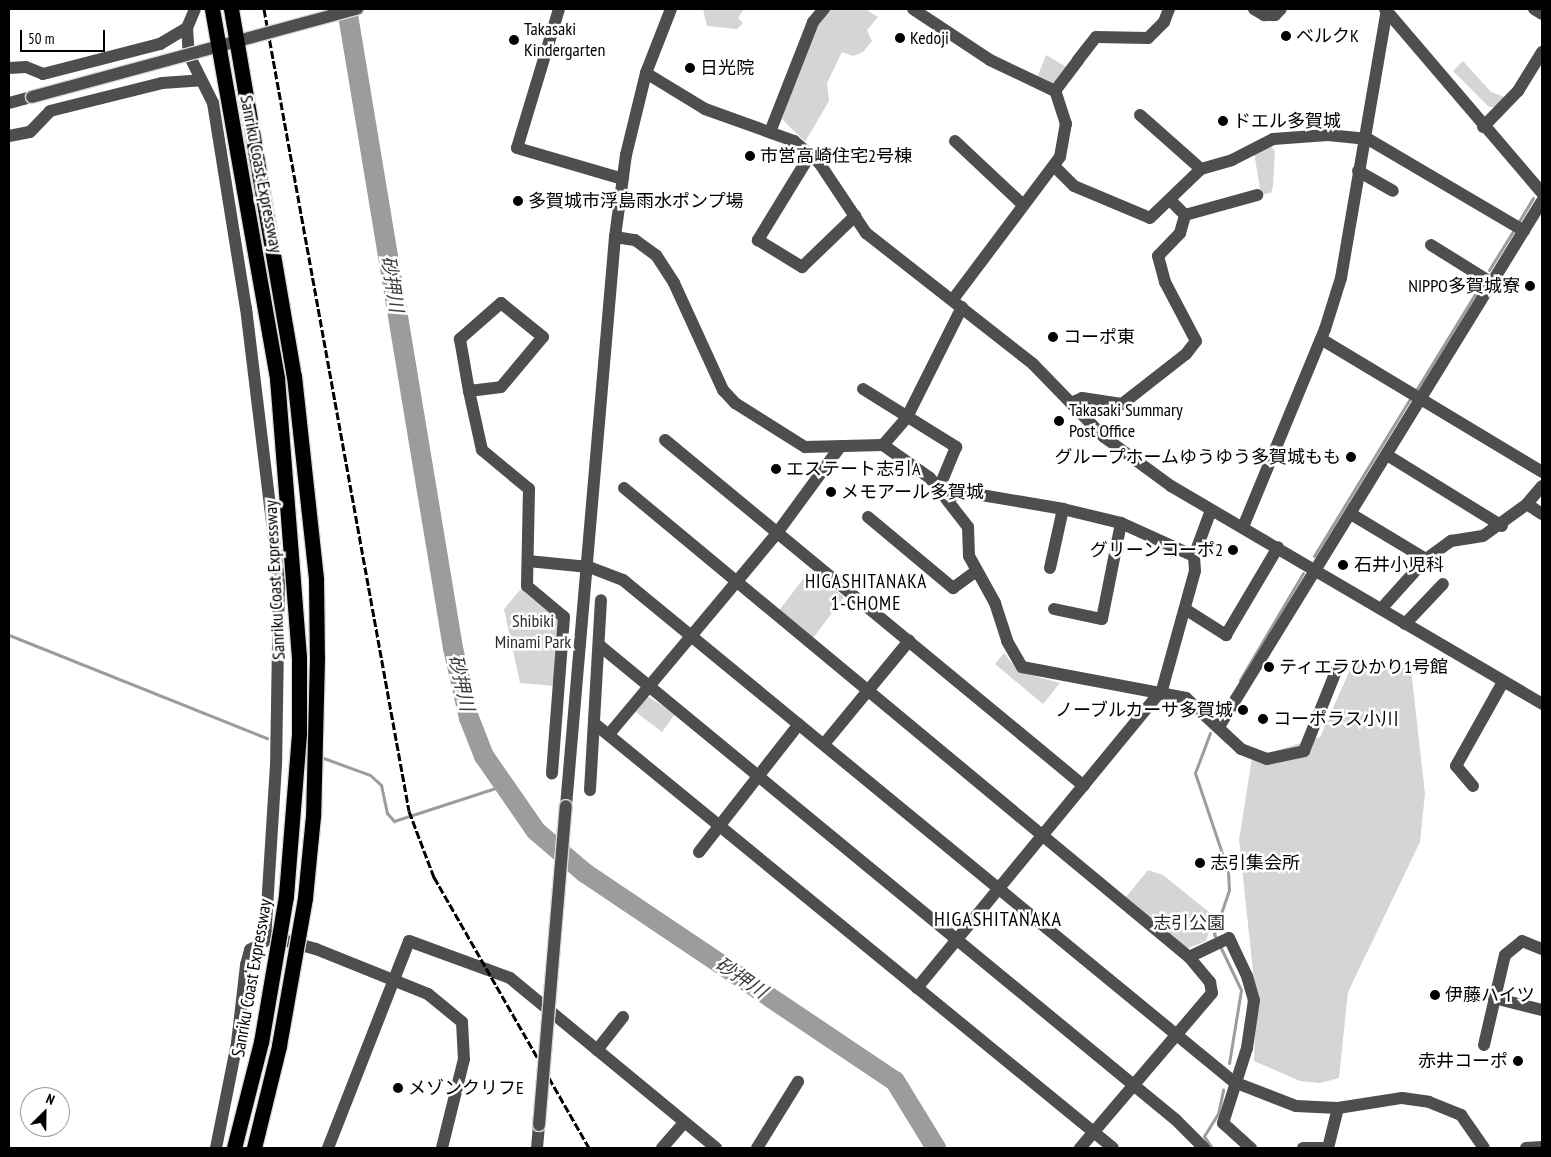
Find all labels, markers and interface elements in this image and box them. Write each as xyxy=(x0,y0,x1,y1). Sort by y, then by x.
place label: Takasaki Kindergarten xyxy=(524,19,605,62)
scale bar xyxy=(22,20,108,52)
place label: ベルクK xyxy=(1296,25,1359,47)
place label: Kedoji xyxy=(910,27,949,49)
text: 50 m xyxy=(28,29,54,48)
marker: ベルクK xyxy=(1280,30,1292,42)
marker: Kedoji xyxy=(894,32,906,44)
marker: Takasaki Kindergarten xyxy=(508,34,520,46)
place label: 日光院 xyxy=(700,57,754,79)
marker: 日光院 xyxy=(684,62,696,74)
street label: Sanriku Coast Expressway xyxy=(235,93,287,255)
place label: ドエル多賀城 xyxy=(1233,110,1341,132)
marker: ドエル多賀城 xyxy=(1217,115,1229,127)
place label: 市営高崎住宅2号棟 xyxy=(760,145,912,167)
marker: 市営高崎住宅2号棟 xyxy=(744,150,756,162)
place label: 多賀城市浮島雨水ポンプ場 xyxy=(528,190,744,212)
marker: 多賀城市浮島雨水ポンプ場 xyxy=(512,195,524,207)
water label: 砂押川 xyxy=(376,254,408,314)
place label: NIPPO多賀城寮 xyxy=(1408,275,1520,297)
marker: NIPPO多賀城寮 xyxy=(1524,280,1536,292)
place label: コーポ東 xyxy=(1063,326,1135,348)
marker: コーポ東 xyxy=(1047,331,1059,343)
place label: Takasaki Summary Post Office xyxy=(1069,400,1183,442)
marker: Takasaki Summary Post Office xyxy=(1053,415,1065,427)
place label: グループホームゆうゆう多賀城もも xyxy=(1053,446,1341,468)
marker: グループホームゆうゆう多賀城もも xyxy=(1345,451,1357,463)
place label: エステート志引A xyxy=(786,458,921,480)
marker: エステート志引A xyxy=(770,463,782,475)
place label: メモアール多賀城 xyxy=(841,481,984,503)
marker: メモアール多賀城 xyxy=(825,486,837,498)
street label: Sanriku Coast Expressway xyxy=(260,500,290,660)
place label: グリーンコーポ2 xyxy=(1089,539,1223,561)
marker: グリーンコーポ2 xyxy=(1227,544,1239,556)
place label: 石井小児科 xyxy=(1354,554,1444,576)
marker: 石井小児科 xyxy=(1336,558,1350,572)
district label: HIGASHITANAKA 1-CHOME xyxy=(803,571,929,615)
park label: Shibiki Minami Park xyxy=(495,611,571,654)
water label: 砂押川 xyxy=(443,653,479,713)
place label: ティエラひかり1号館 xyxy=(1279,656,1449,678)
marker: ティエラひかり1号館 xyxy=(1263,661,1275,673)
place label: ノーブルカーサ多賀城 xyxy=(1053,699,1233,721)
marker: ノーブルカーサ多賀城 xyxy=(1237,704,1249,716)
place label: コーポラス小川 xyxy=(1273,708,1399,730)
marker: コーポラス小川 xyxy=(1257,713,1269,725)
place label: 志引集会所 xyxy=(1210,852,1300,874)
marker: 志引集会所 xyxy=(1194,857,1206,869)
street label: Sanriku Coast Expressway xyxy=(227,897,277,1059)
district label: HIGASHITANAKA xyxy=(932,907,1064,931)
park label: 志引公園 xyxy=(1153,912,1225,934)
water label: 砂押川 xyxy=(711,953,771,1003)
place label: 伊藤ハイツ xyxy=(1445,984,1535,1006)
marker: 伊藤ハイツ xyxy=(1429,989,1441,1001)
place label: 赤井コーポ xyxy=(1418,1050,1508,1072)
marker: 赤井コーポ xyxy=(1512,1055,1524,1067)
place label: メゾンクリフE xyxy=(408,1077,524,1099)
marker: メゾンクリフE xyxy=(392,1082,404,1094)
north arrow xyxy=(20,1087,70,1137)
text: N xyxy=(43,1089,57,1109)

